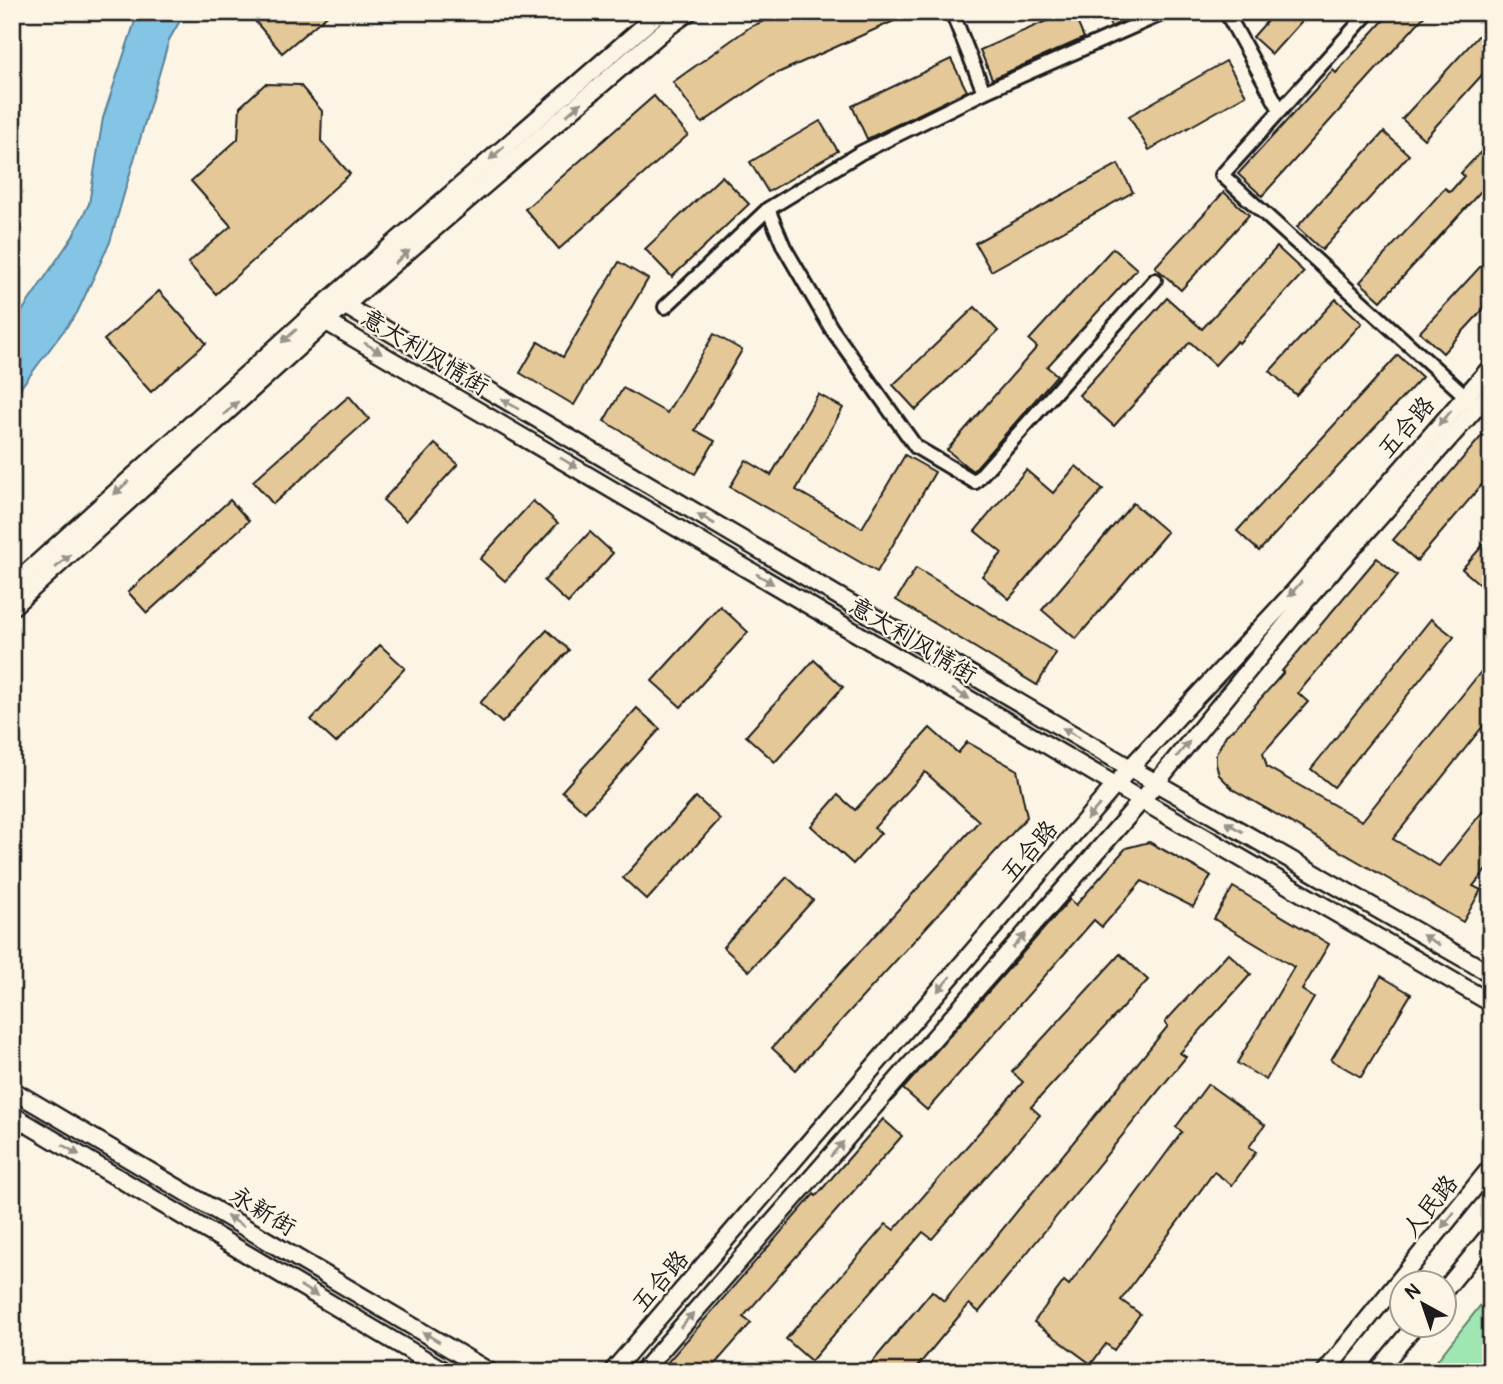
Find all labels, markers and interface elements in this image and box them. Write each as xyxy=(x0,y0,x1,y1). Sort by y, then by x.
one-way arrow xyxy=(565,101,583,117)
one-way arrow xyxy=(488,145,506,161)
one-way arrow xyxy=(393,249,411,265)
street label: 意大利风情街 xyxy=(356,303,494,402)
one-way arrow xyxy=(280,328,298,344)
one-way arrow xyxy=(363,342,382,354)
street label: 五合路 xyxy=(1372,391,1441,464)
one-way arrow xyxy=(500,397,519,410)
one-way arrow xyxy=(222,400,240,416)
one-way arrow xyxy=(1438,409,1453,426)
one-way arrow xyxy=(559,457,578,470)
one-way arrow xyxy=(112,480,129,496)
one-way arrow xyxy=(696,513,715,525)
one-way arrow xyxy=(54,553,72,569)
one-way arrow xyxy=(755,573,774,585)
one-way arrow xyxy=(1288,581,1304,598)
street label: 意大利风情街 xyxy=(844,591,982,690)
one-way arrow xyxy=(951,688,970,701)
one-way arrow xyxy=(1061,728,1081,740)
one-way arrow xyxy=(1175,741,1190,759)
one-way arrow xyxy=(1086,803,1101,820)
street label: 五合路 xyxy=(995,815,1064,888)
one-way arrow xyxy=(1224,821,1244,833)
one-way arrow xyxy=(1011,932,1027,950)
one-way arrow xyxy=(1422,934,1441,946)
one-way arrow xyxy=(937,976,952,993)
one-way arrow xyxy=(829,1140,845,1158)
one-way arrow xyxy=(61,1144,81,1156)
street label: 人民路 xyxy=(1396,1169,1464,1243)
street label: 永新街 xyxy=(224,1180,301,1242)
one-way arrow xyxy=(1441,1212,1456,1229)
one-way arrow xyxy=(226,1215,245,1227)
street label: 五合路 xyxy=(626,1245,695,1318)
north arrow xyxy=(1388,1268,1458,1338)
text: N xyxy=(1400,1278,1425,1305)
one-way arrow xyxy=(300,1284,319,1297)
one-way arrow xyxy=(679,1312,694,1329)
one-way arrow xyxy=(421,1331,441,1343)

